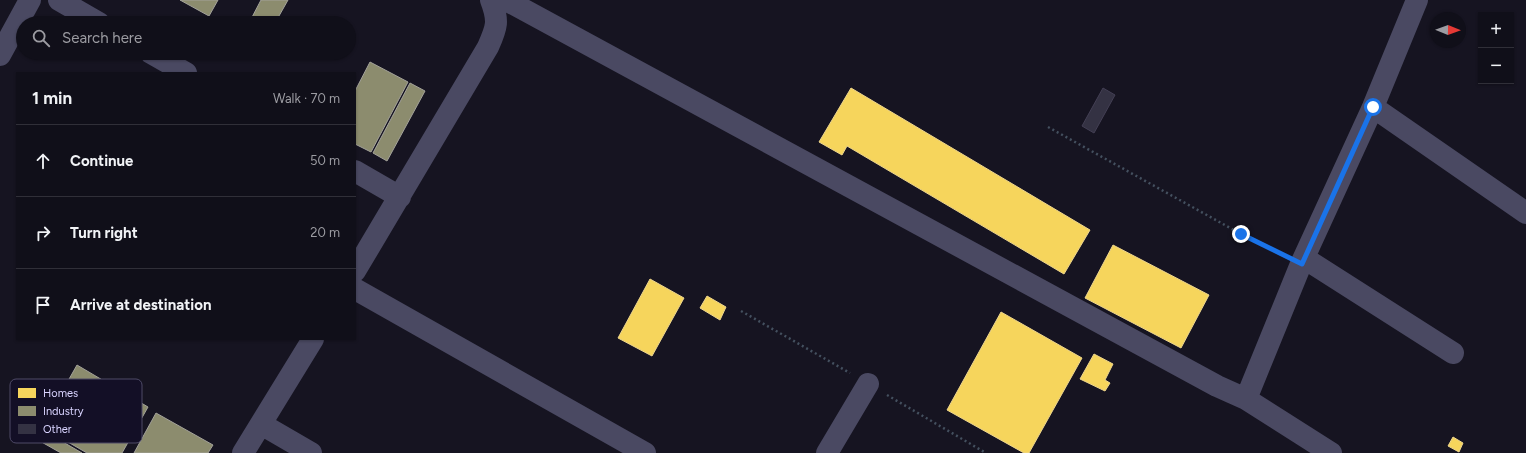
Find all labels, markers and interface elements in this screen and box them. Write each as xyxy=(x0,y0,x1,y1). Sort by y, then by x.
north arrow xyxy=(1430,12,1466,48)
map controls xyxy=(1478,12,1514,84)
button: + xyxy=(1478,12,1514,48)
search box xyxy=(16,16,356,60)
icon: search xyxy=(30,27,52,49)
text: Search here xyxy=(62,29,142,47)
button: − xyxy=(1478,48,1514,84)
text: 1 min xyxy=(32,88,72,108)
text: Walk · 70 m xyxy=(273,91,340,106)
route start xyxy=(1364,98,1382,116)
icon: ahead xyxy=(32,150,54,172)
text: Continue xyxy=(70,152,133,170)
text: 50 m xyxy=(310,153,340,168)
icon: right xyxy=(32,222,54,244)
text: Turn right xyxy=(70,224,138,242)
text: 20 m xyxy=(310,225,340,240)
route end xyxy=(1232,225,1250,243)
icon: arrive xyxy=(32,294,54,316)
text: Arrive at destination xyxy=(70,296,211,314)
legend xyxy=(10,379,142,443)
text: Homes xyxy=(43,387,78,400)
text: Industry xyxy=(43,405,84,418)
text: Other xyxy=(43,423,72,436)

